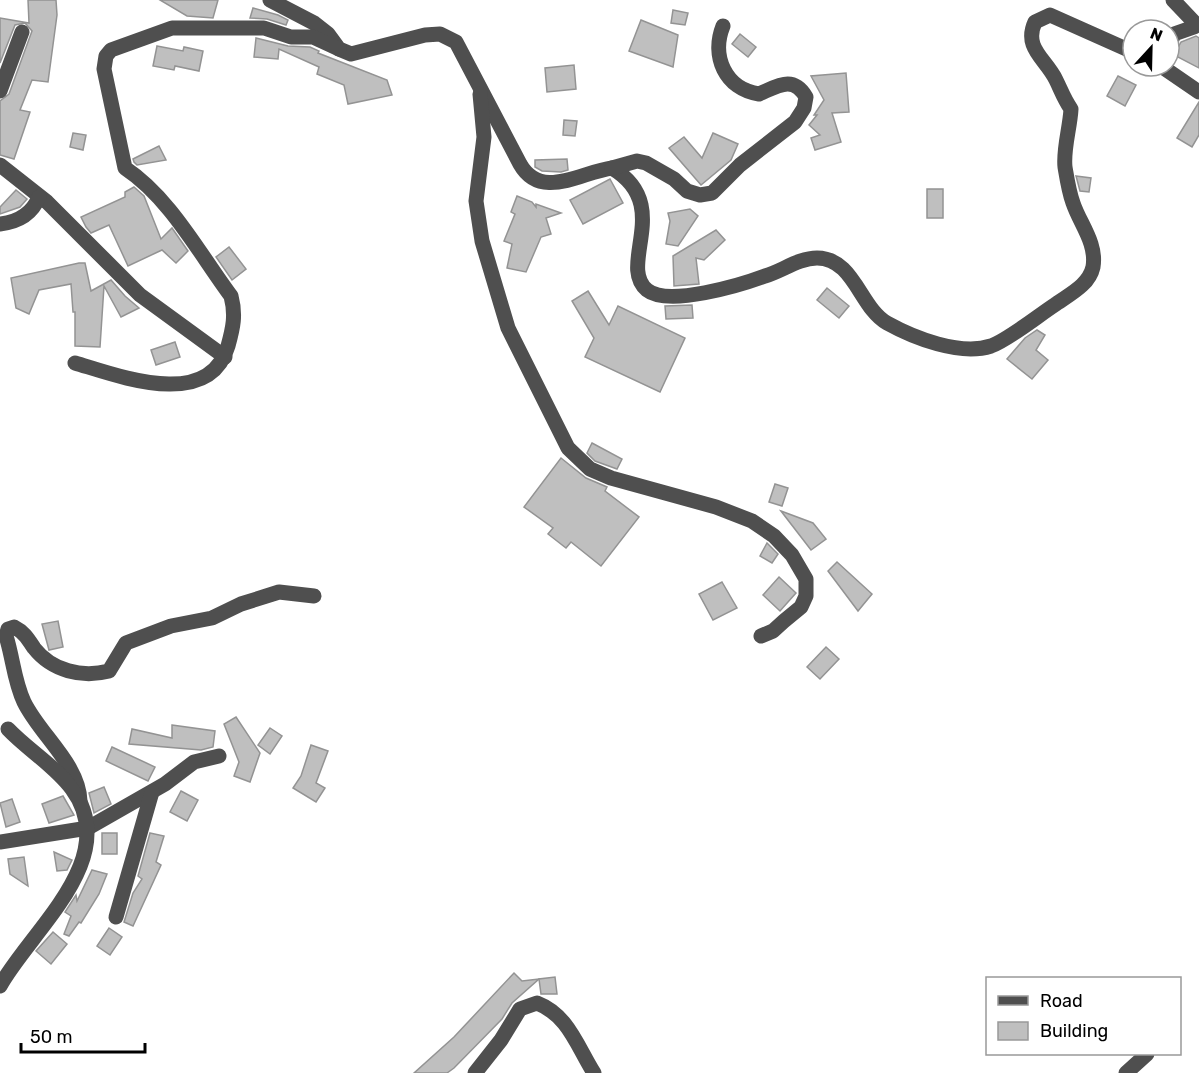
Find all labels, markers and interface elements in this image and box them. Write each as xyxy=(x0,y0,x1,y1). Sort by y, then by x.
north arrow xyxy=(1121,18,1181,78)
text: N xyxy=(1148,24,1165,46)
legend xyxy=(986,977,1181,1055)
text: Road xyxy=(1040,990,1083,1012)
scale bar xyxy=(21,1016,146,1054)
text: Building xyxy=(1040,1020,1108,1042)
text: 50 m xyxy=(30,1026,73,1048)

